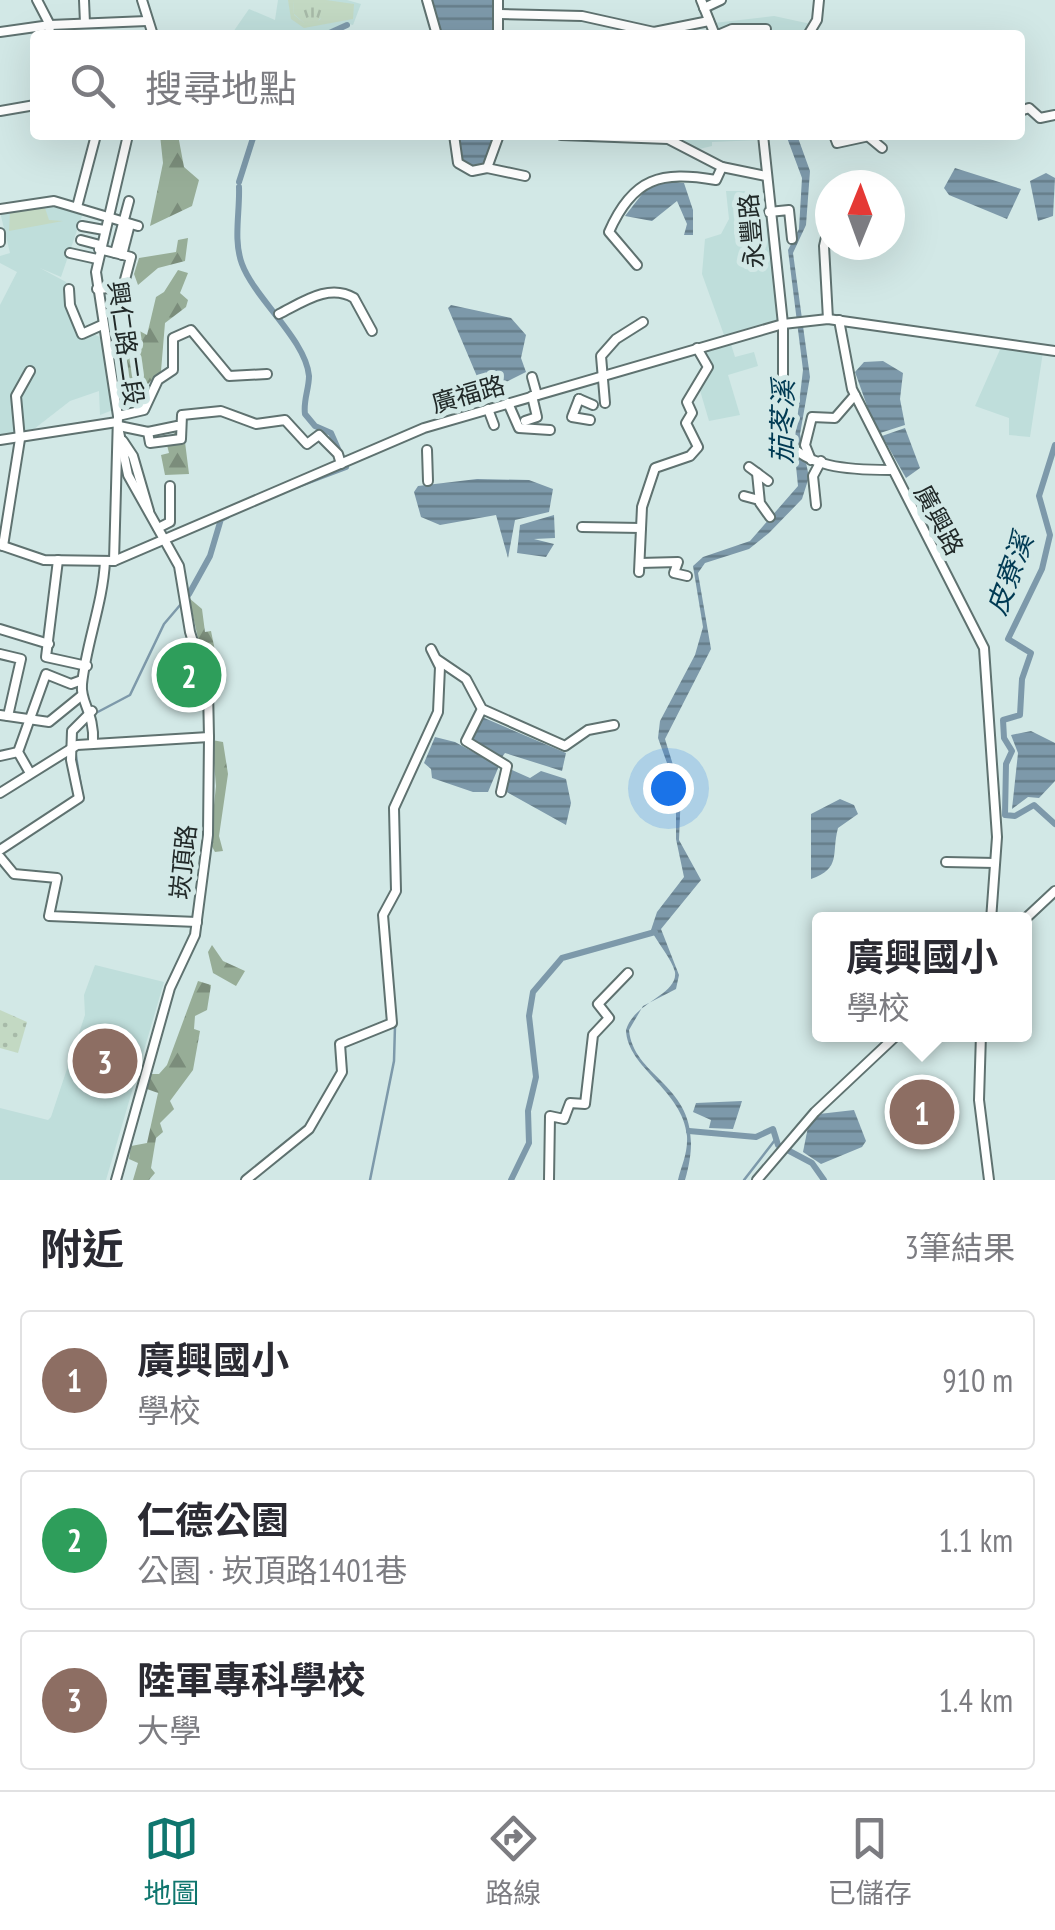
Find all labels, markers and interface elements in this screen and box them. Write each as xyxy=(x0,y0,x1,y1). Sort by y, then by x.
search box xyxy=(30,30,1025,140)
icon: search xyxy=(65,58,120,113)
text: 搜尋地點 xyxy=(145,63,297,112)
north arrow xyxy=(815,170,905,260)
street label: 永豐路 xyxy=(732,192,770,270)
street label: 興仁路二段 xyxy=(101,279,151,407)
street label: 廣福路 xyxy=(428,368,508,420)
water label: 茄苳溪 xyxy=(763,376,801,464)
street label: 廣興路 xyxy=(907,479,971,561)
water label: 皮寮溪 xyxy=(977,524,1042,620)
pin: 2 xyxy=(156,638,222,712)
your location xyxy=(643,763,694,814)
street label: 崁頂路 xyxy=(163,823,203,901)
popup xyxy=(812,912,1032,1042)
text: 廣興國小 xyxy=(846,932,998,981)
text: 學校 xyxy=(846,986,910,1028)
pin: 3 xyxy=(72,1024,138,1098)
pin: 1 xyxy=(890,1074,954,1150)
text: 附近 xyxy=(40,1221,124,1276)
text: 3筆結果 xyxy=(905,1226,1015,1268)
text: 廣興國小 xyxy=(137,1335,289,1384)
text: 1 xyxy=(67,1359,82,1401)
text: 910 m xyxy=(942,1359,1013,1401)
text: 學校 xyxy=(137,1389,201,1431)
text: 仁德公園 xyxy=(137,1495,289,1544)
text: 2 xyxy=(67,1519,82,1561)
text: 1.1 km xyxy=(938,1519,1013,1561)
text: 公園 · 崁頂路1401巷 xyxy=(137,1549,407,1591)
text: 陸軍專科學校 xyxy=(137,1655,365,1704)
text: 3 xyxy=(67,1679,82,1721)
text: 1.4 km xyxy=(938,1679,1013,1721)
text: 大學 xyxy=(137,1709,201,1751)
tab: 地圖 xyxy=(143,1811,199,1911)
tab: 路線 xyxy=(485,1811,542,1911)
tab: 已儲存 xyxy=(828,1811,912,1911)

